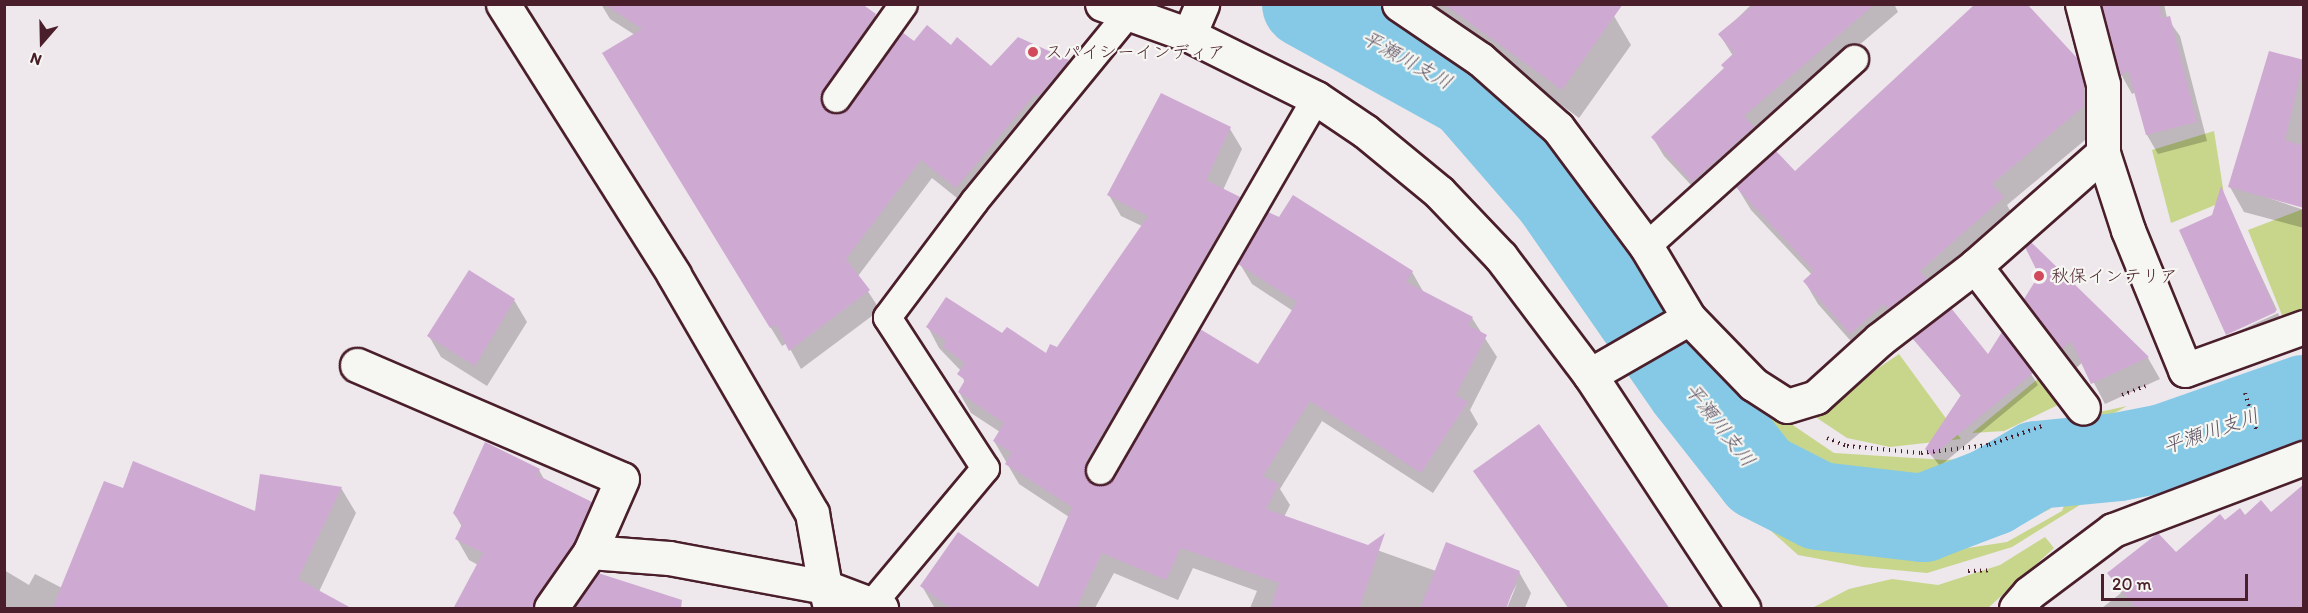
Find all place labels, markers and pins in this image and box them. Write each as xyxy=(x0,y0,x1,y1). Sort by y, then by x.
place label: スパイシーインディア xyxy=(1045,41,1225,63)
marker: スパイシーインディア xyxy=(1026,45,1040,59)
place label: 秋保インテリア xyxy=(2051,265,2177,287)
marker: 秋保インテリア xyxy=(2032,269,2046,283)

